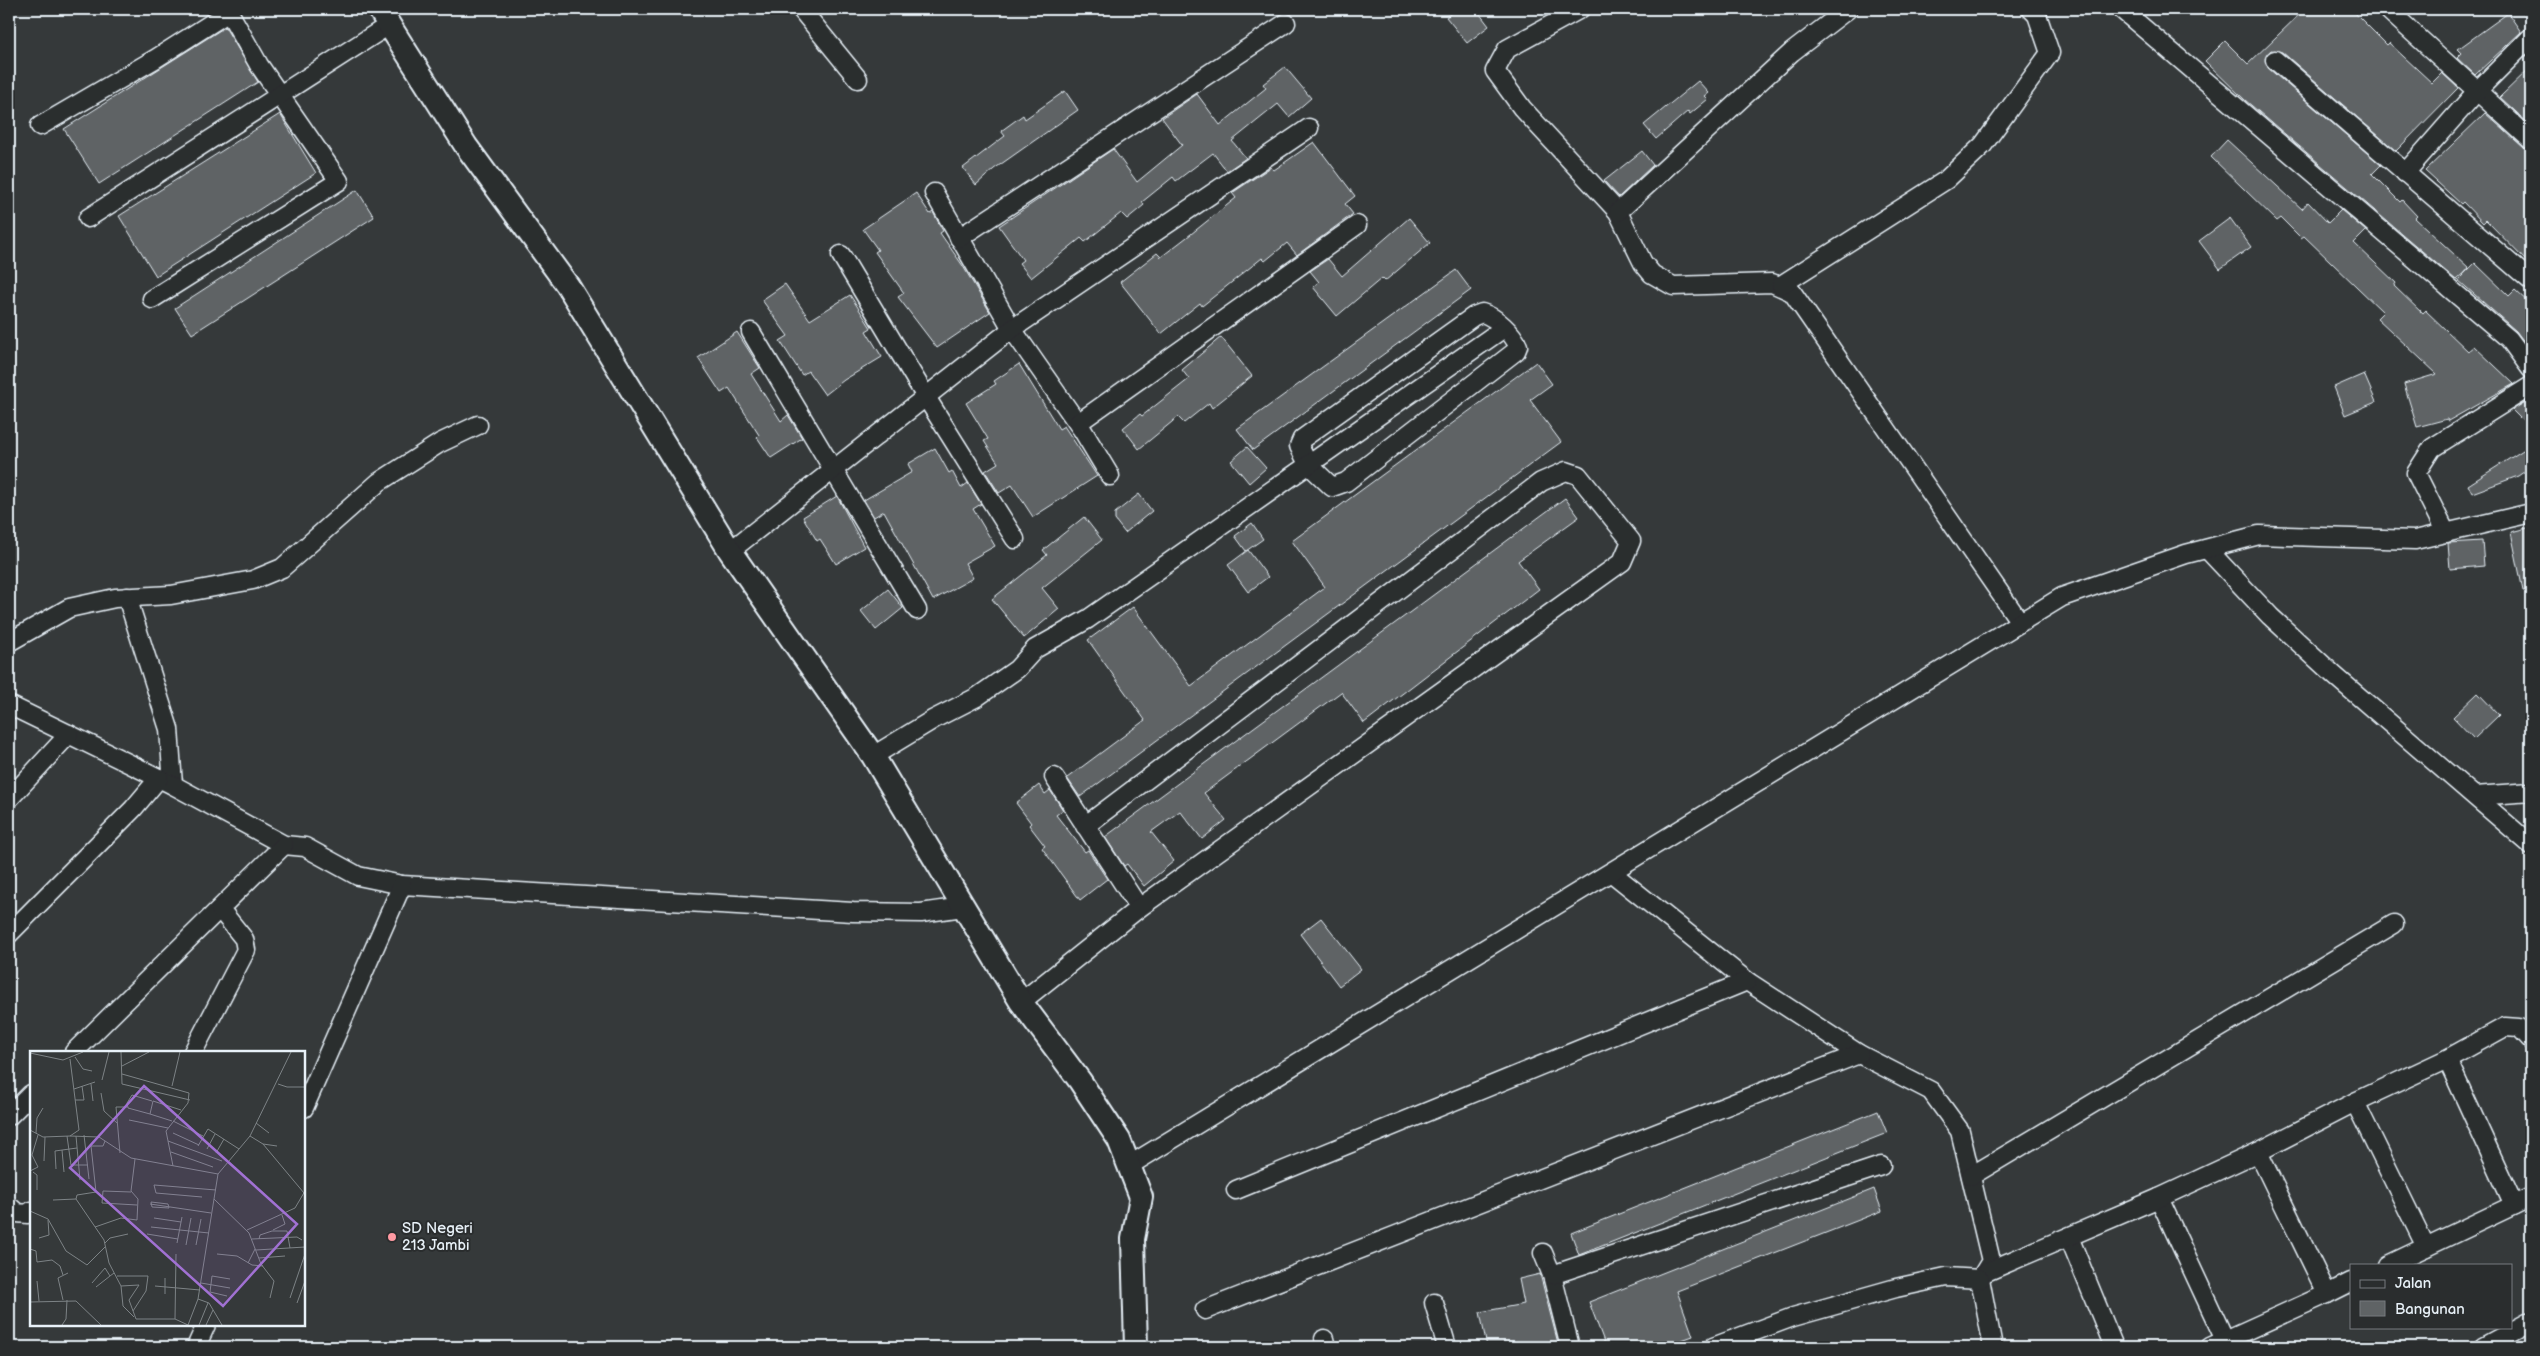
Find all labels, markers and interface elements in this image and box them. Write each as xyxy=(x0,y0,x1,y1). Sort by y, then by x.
inset map xyxy=(30,1051,305,1326)
place label: SD Negeri 213 Jambi xyxy=(402,1219,473,1255)
marker: SD Negeri 213 Jambi xyxy=(386,1231,398,1243)
legend xyxy=(2350,1264,2512,1328)
text: Jalan xyxy=(2395,1274,2431,1293)
text: Bangunan xyxy=(2395,1300,2465,1319)

